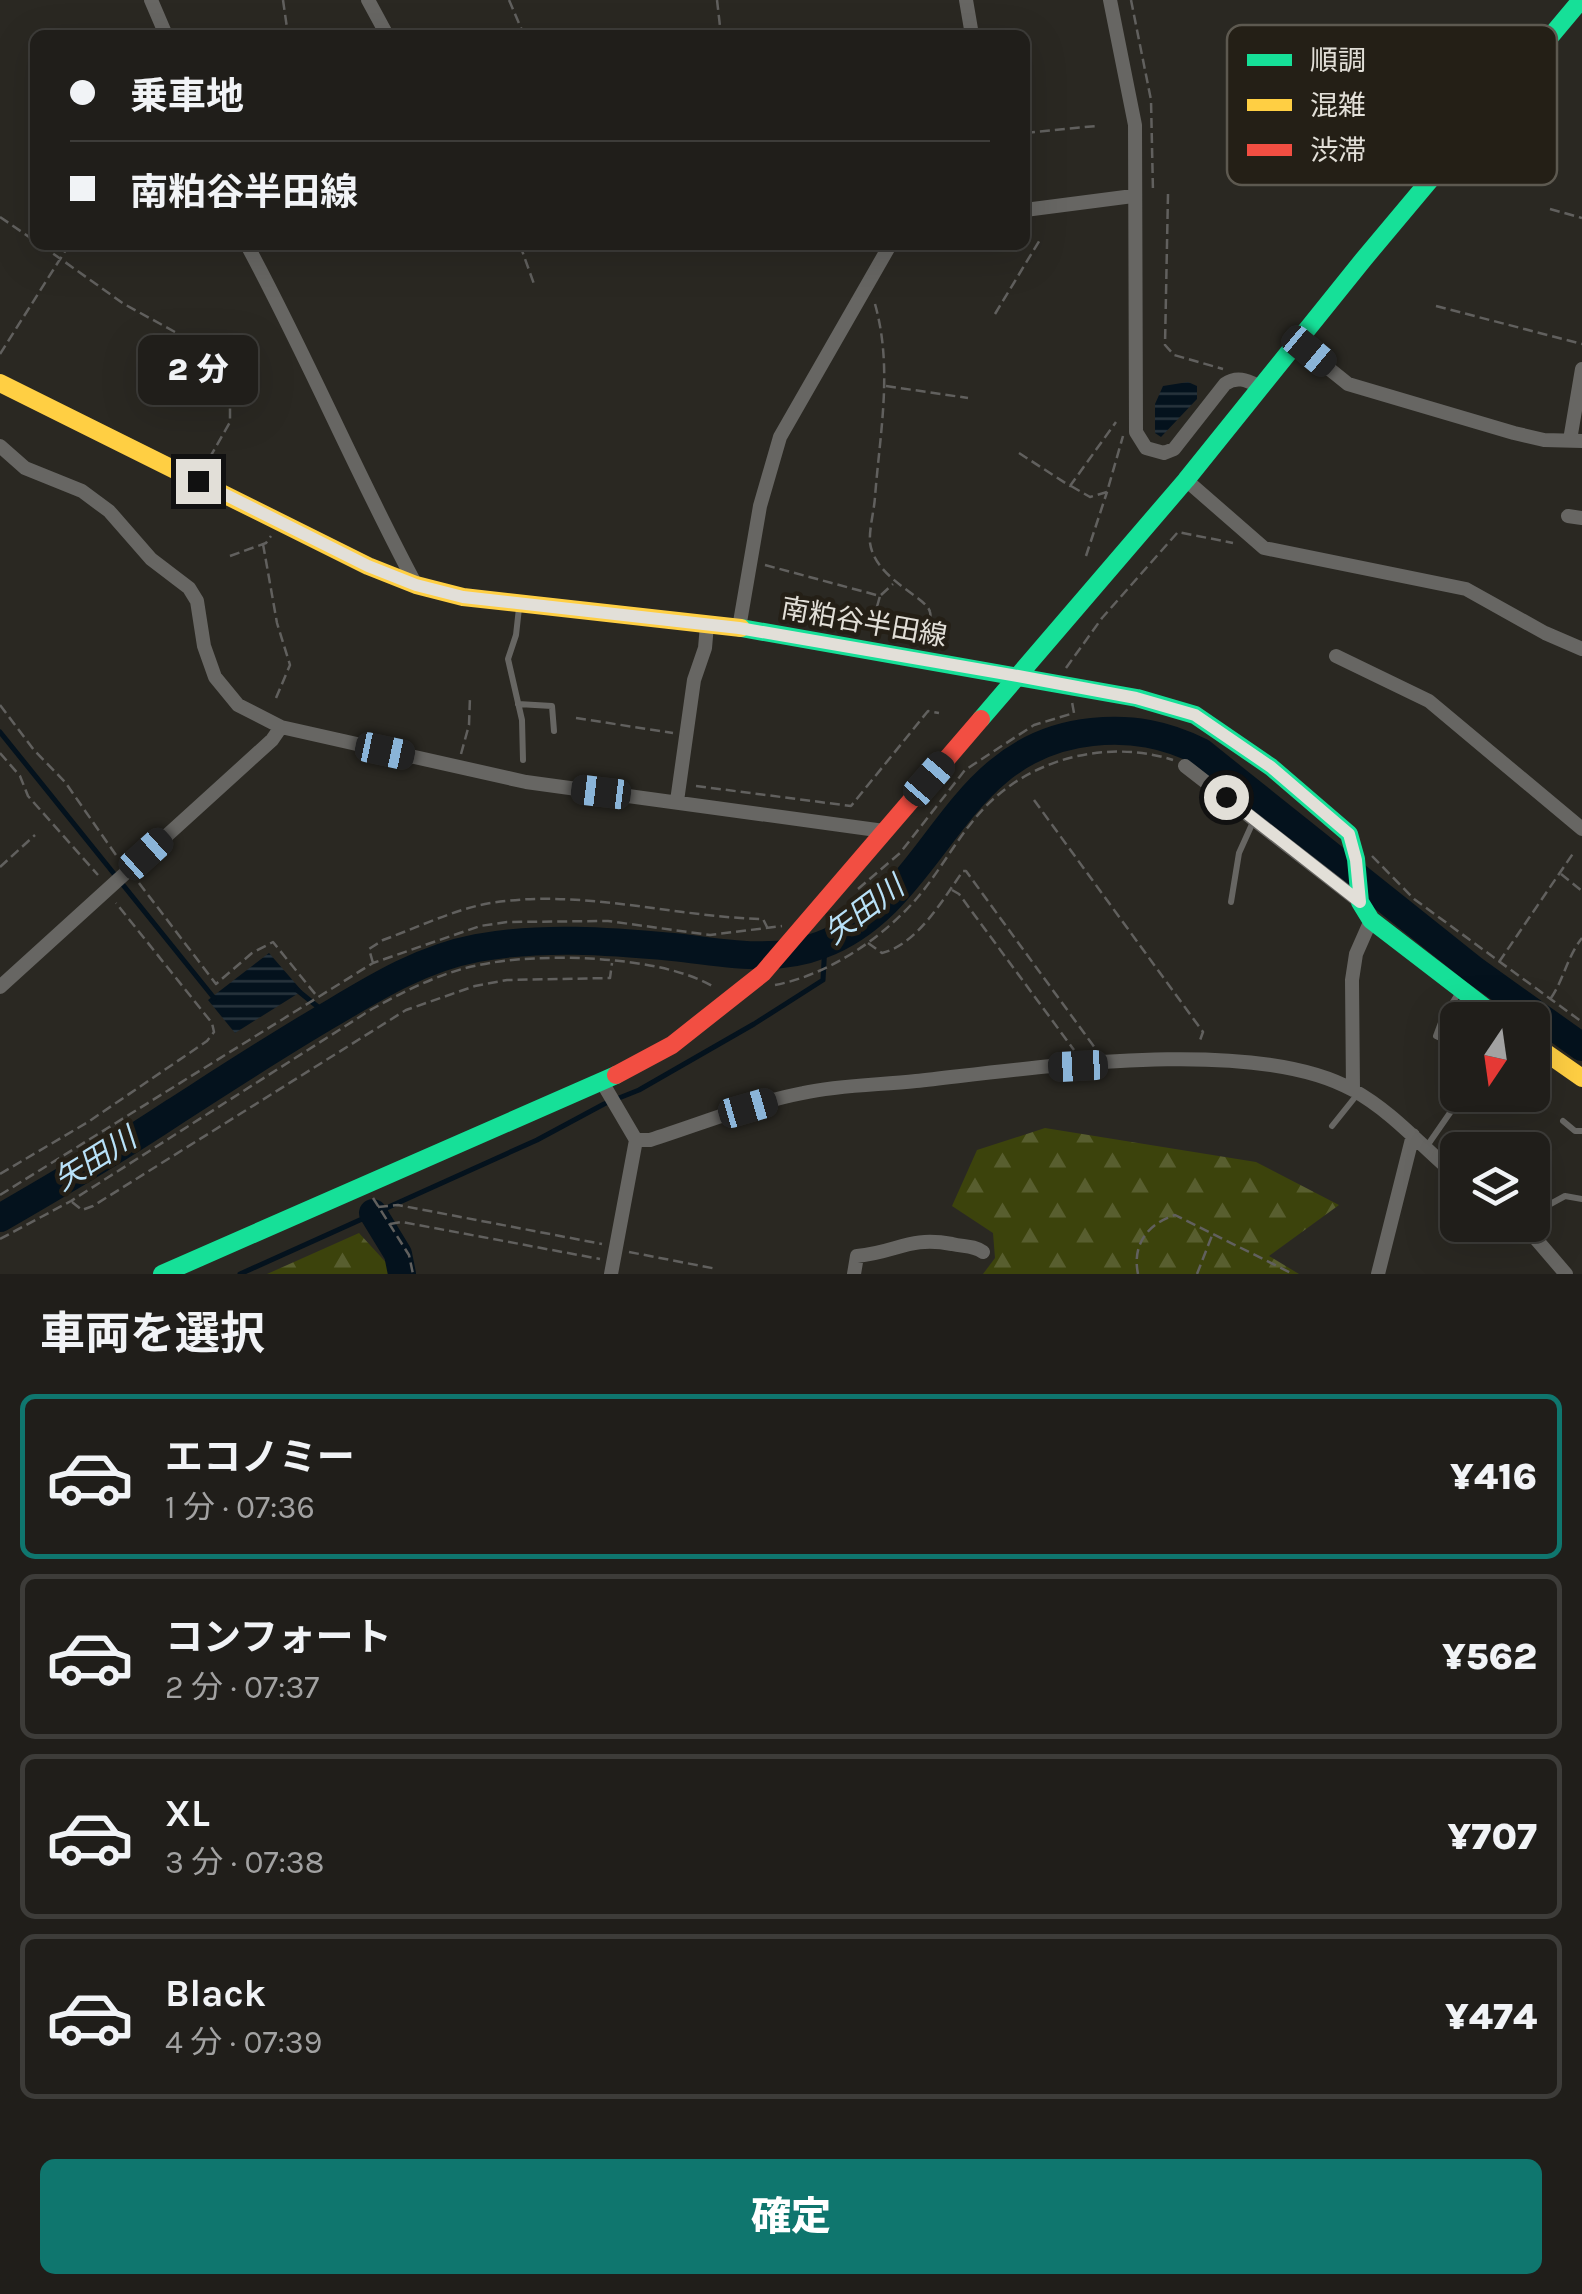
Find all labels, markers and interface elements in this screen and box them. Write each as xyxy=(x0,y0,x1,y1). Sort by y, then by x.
legend xyxy=(1227,25,1557,185)
text: 順調 xyxy=(1310,44,1366,77)
text: 乗車地 xyxy=(130,74,244,119)
text: 混雑 xyxy=(1310,89,1366,122)
text: 渋滞 xyxy=(1310,134,1366,167)
text: 南粕谷半田線 xyxy=(130,170,358,215)
car xyxy=(1276,320,1342,382)
callout: 2 分 xyxy=(138,336,258,406)
text: 2 分 xyxy=(168,351,228,388)
route end xyxy=(176,459,221,504)
street label: 南粕谷半田線 xyxy=(778,591,950,653)
car xyxy=(353,730,417,772)
car xyxy=(898,747,960,811)
car xyxy=(569,773,633,811)
route start xyxy=(1204,775,1249,820)
car xyxy=(114,823,178,885)
water label: 矢田川 xyxy=(817,867,913,951)
north arrow xyxy=(1440,1002,1550,1112)
map controls xyxy=(1440,1002,1550,1242)
car xyxy=(1047,1049,1109,1083)
car xyxy=(715,1085,781,1131)
water label: 矢田川 xyxy=(47,1118,145,1198)
button: layers xyxy=(1440,1132,1550,1242)
text: 車両を選択 xyxy=(40,1308,265,1360)
icon: car xyxy=(45,1432,135,1522)
text: エコノミー xyxy=(165,1435,355,1480)
text: ¥416 xyxy=(1450,1454,1537,1499)
text: 1 分 · 07:36 xyxy=(165,1489,315,1526)
icon: car xyxy=(45,1612,135,1702)
text: コンフォート xyxy=(165,1615,392,1660)
text: ¥562 xyxy=(1442,1634,1537,1679)
text: 2 分 · 07:37 xyxy=(165,1669,319,1706)
text: XL xyxy=(165,1791,210,1836)
icon: car xyxy=(45,1792,135,1882)
text: ¥707 xyxy=(1448,1814,1537,1859)
text: 3 分 · 07:38 xyxy=(165,1844,324,1881)
text: Black xyxy=(165,1971,266,2016)
icon: car xyxy=(45,1972,135,2062)
text: ¥474 xyxy=(1445,1994,1537,2039)
text: 4 分 · 07:39 xyxy=(165,2024,322,2061)
button: 確定 xyxy=(40,2159,1542,2274)

